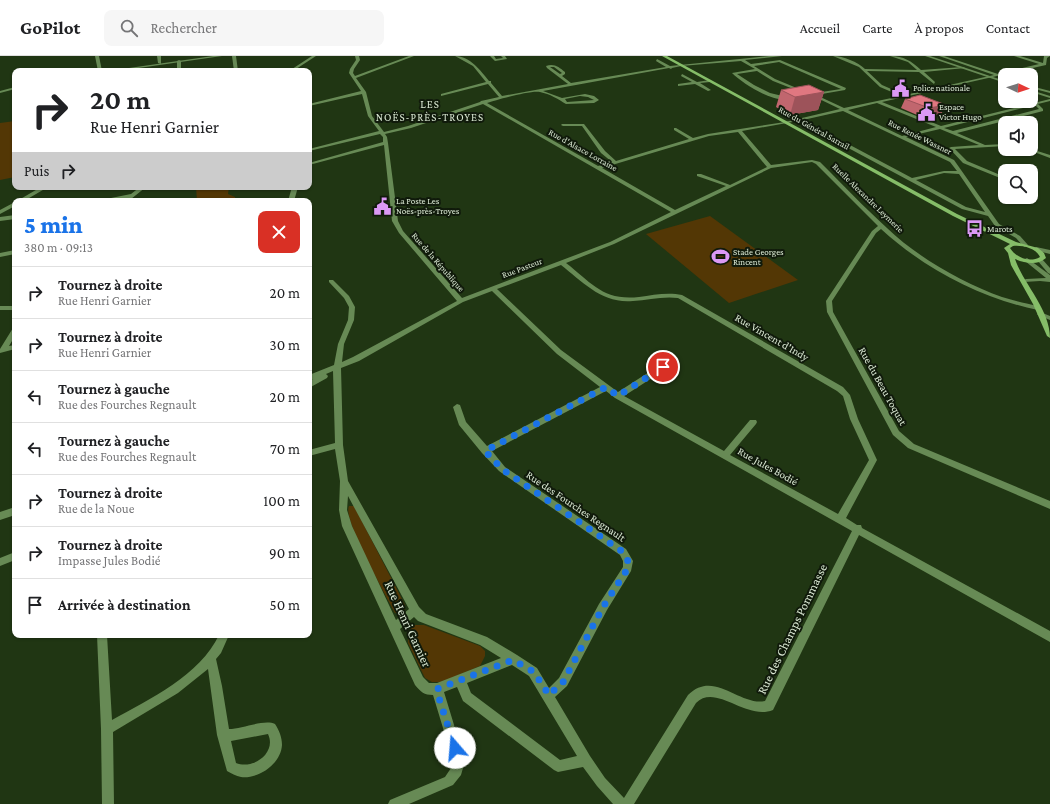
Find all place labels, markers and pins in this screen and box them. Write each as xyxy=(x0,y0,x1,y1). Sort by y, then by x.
public building icon: Police nationale xyxy=(890,78,910,98)
place label: Police nationale xyxy=(913,83,970,93)
public building icon: Espace Victor Hugo xyxy=(916,102,936,122)
place label: Espace Victor Hugo xyxy=(939,102,982,122)
public building icon: La Poste Les Noës-près-Troyes xyxy=(373,196,393,216)
place label: La Poste Les Noës-près-Troyes xyxy=(396,196,460,216)
bus stop icon: Marots xyxy=(964,219,984,239)
place label: Marots xyxy=(987,224,1013,234)
sports icon: Stade Georges Rincent xyxy=(710,247,730,267)
place label: Stade Georges Rincent xyxy=(733,247,784,267)
pin xyxy=(646,350,680,384)

